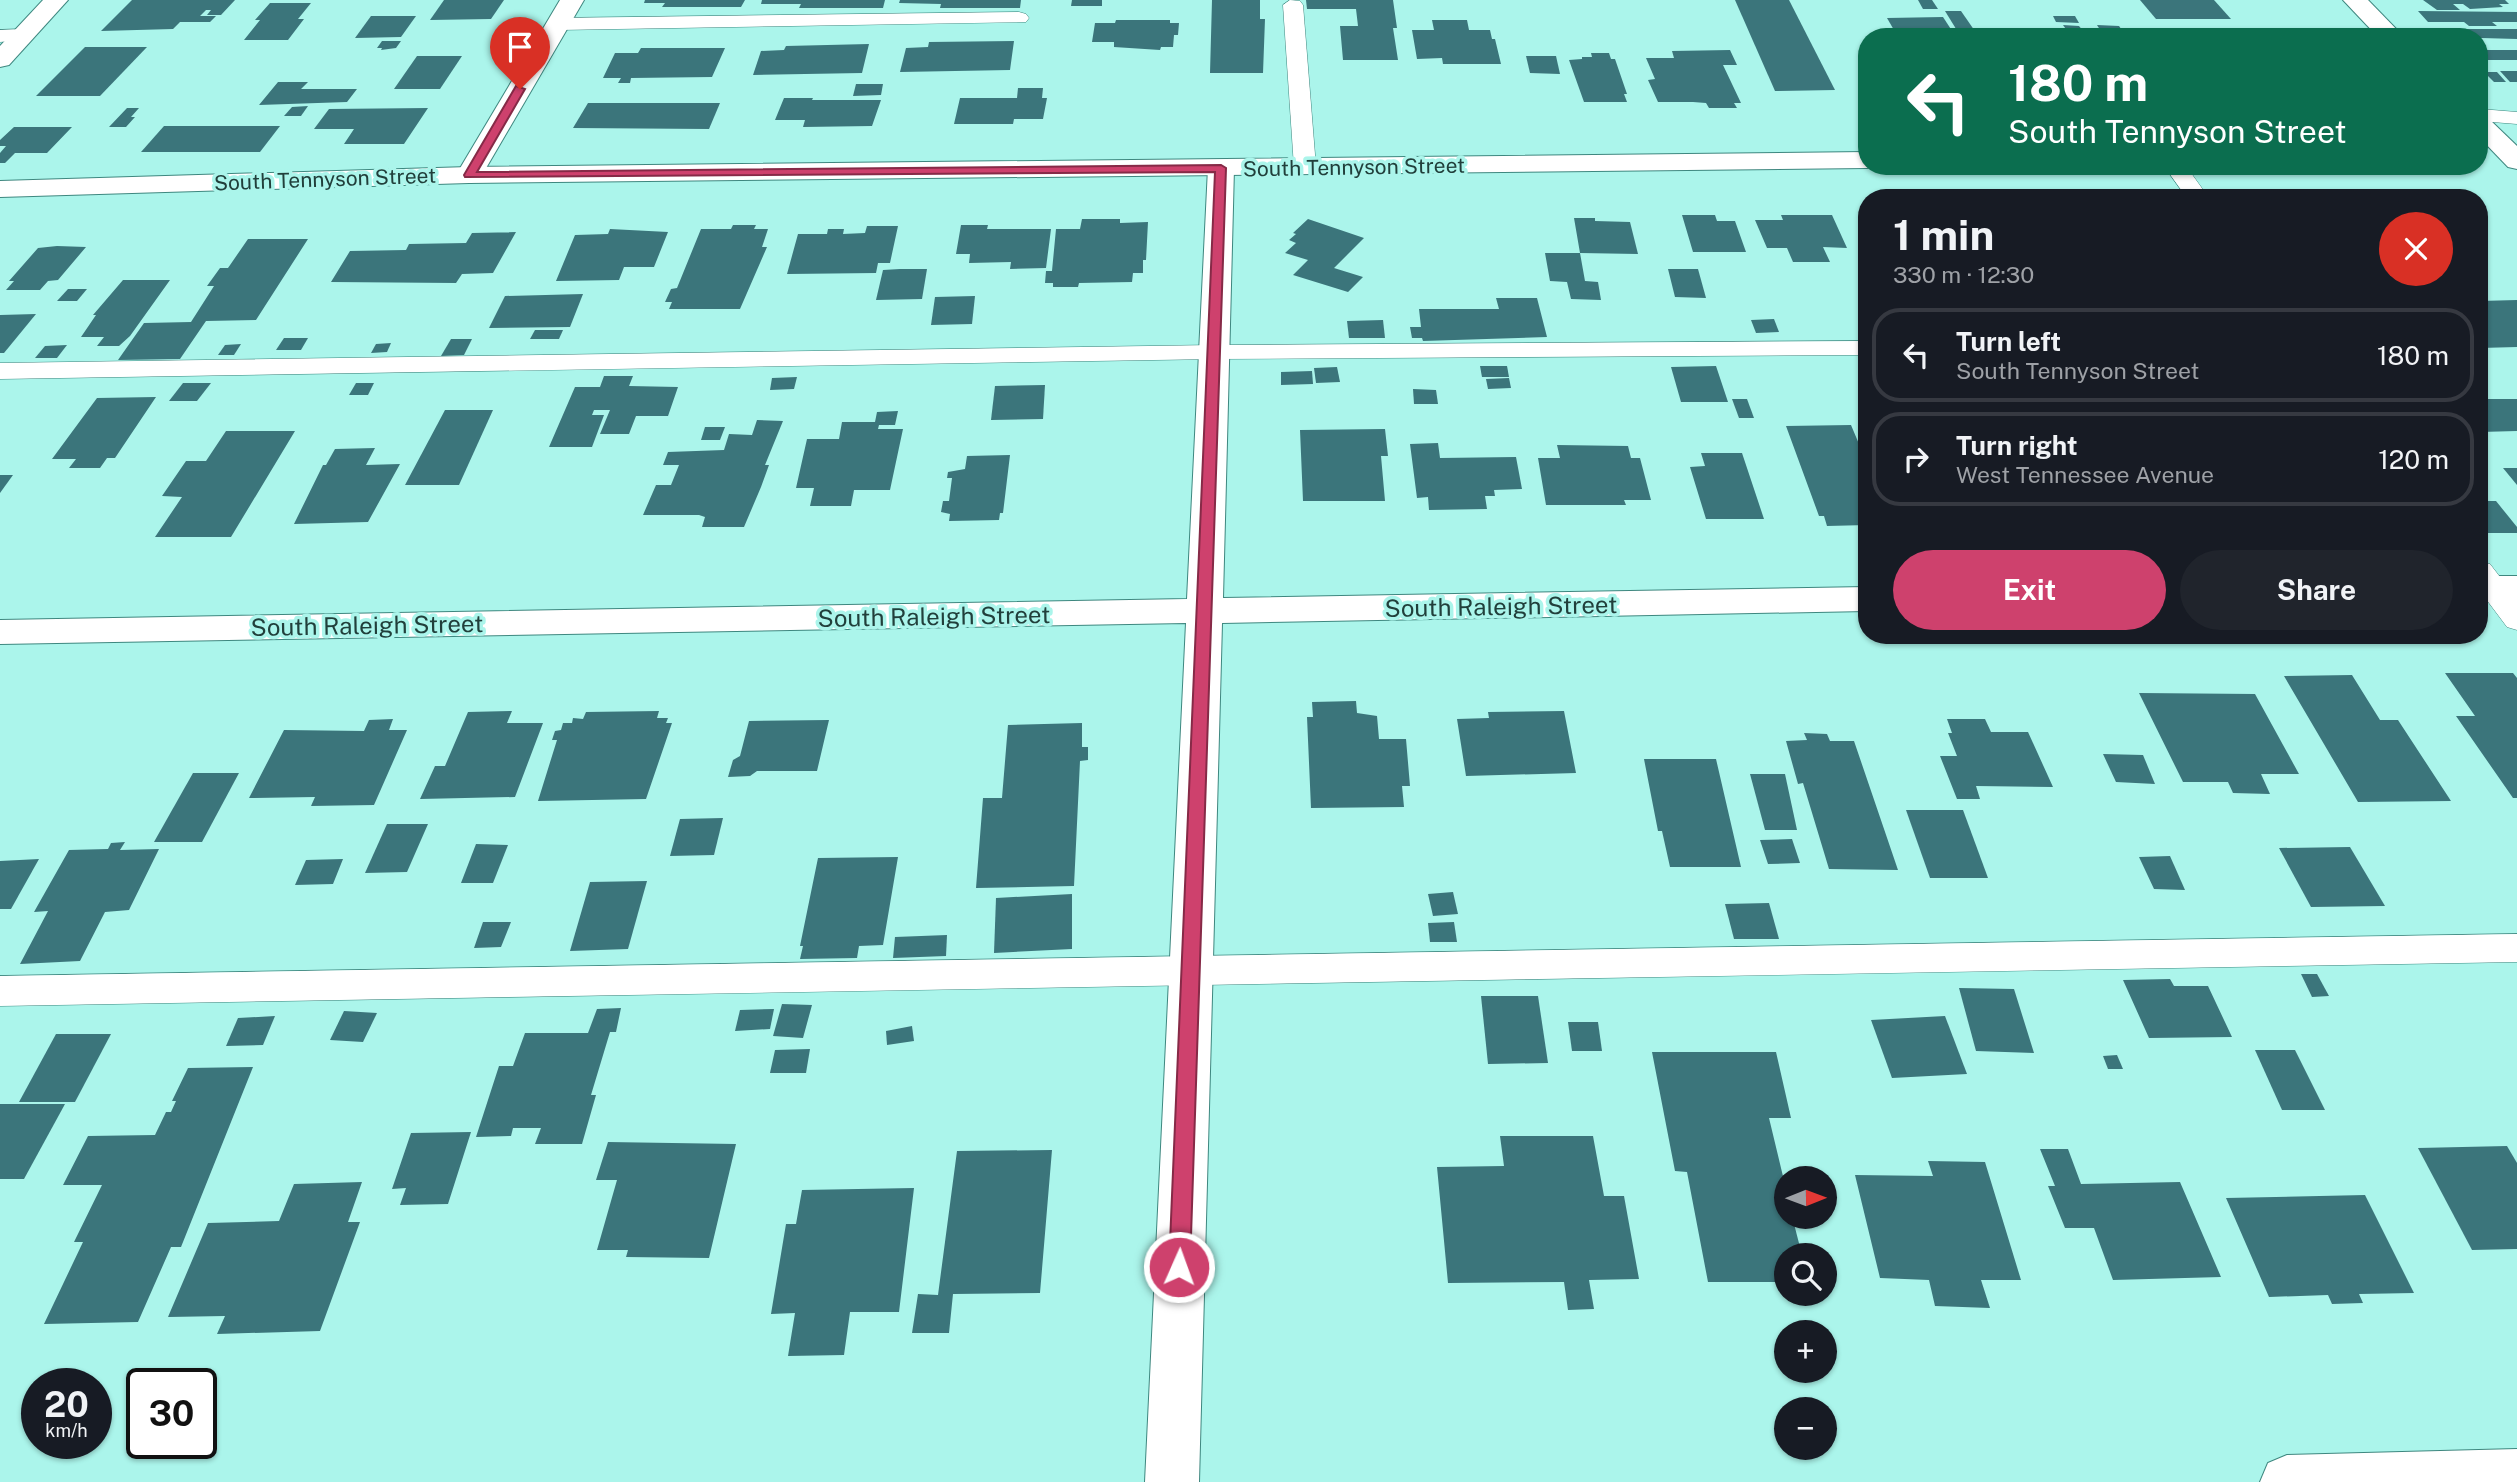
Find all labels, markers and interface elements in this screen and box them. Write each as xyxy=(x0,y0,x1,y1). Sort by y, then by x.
pin xyxy=(490,17,550,89)
icon: arrive xyxy=(501,28,539,66)
text: 180 m xyxy=(2008,54,2148,112)
icon: left xyxy=(1893,56,1984,147)
text: South Tennyson Street xyxy=(2008,113,2347,150)
street label: South Tennyson Street xyxy=(1243,153,1465,181)
street label: South Tennyson Street xyxy=(213,163,437,195)
text: 1 min xyxy=(1893,210,1994,259)
button: close xyxy=(2379,212,2453,286)
text: 330 m · 12:30 xyxy=(1893,261,2034,288)
text: Turn left xyxy=(1956,326,2061,357)
icon: left xyxy=(1897,336,1935,374)
text: 180 m xyxy=(2377,340,2449,371)
text: South Tennyson Street xyxy=(1956,357,2200,384)
text: Turn right xyxy=(1956,430,2078,461)
icon: right xyxy=(1897,440,1935,478)
text: 120 m xyxy=(2378,444,2449,475)
text: West Tennessee Avenue xyxy=(1956,461,2214,488)
button: Exit xyxy=(1893,550,2166,630)
button: Share xyxy=(2180,550,2453,630)
street label: South Raleigh Street xyxy=(1384,590,1618,622)
street label: South Raleigh Street xyxy=(817,600,1051,632)
street label: South Raleigh Street xyxy=(250,609,484,641)
north arrow xyxy=(1774,1166,1838,1228)
map controls xyxy=(1774,1166,1837,1460)
position arrow xyxy=(1142,1230,1216,1304)
button: search xyxy=(1774,1243,1837,1306)
button: + xyxy=(1774,1320,1837,1383)
speed limit sign: 30 xyxy=(126,1368,217,1459)
text: 20 xyxy=(44,1384,89,1425)
button: − xyxy=(1774,1397,1837,1460)
text: km/h xyxy=(45,1420,88,1441)

